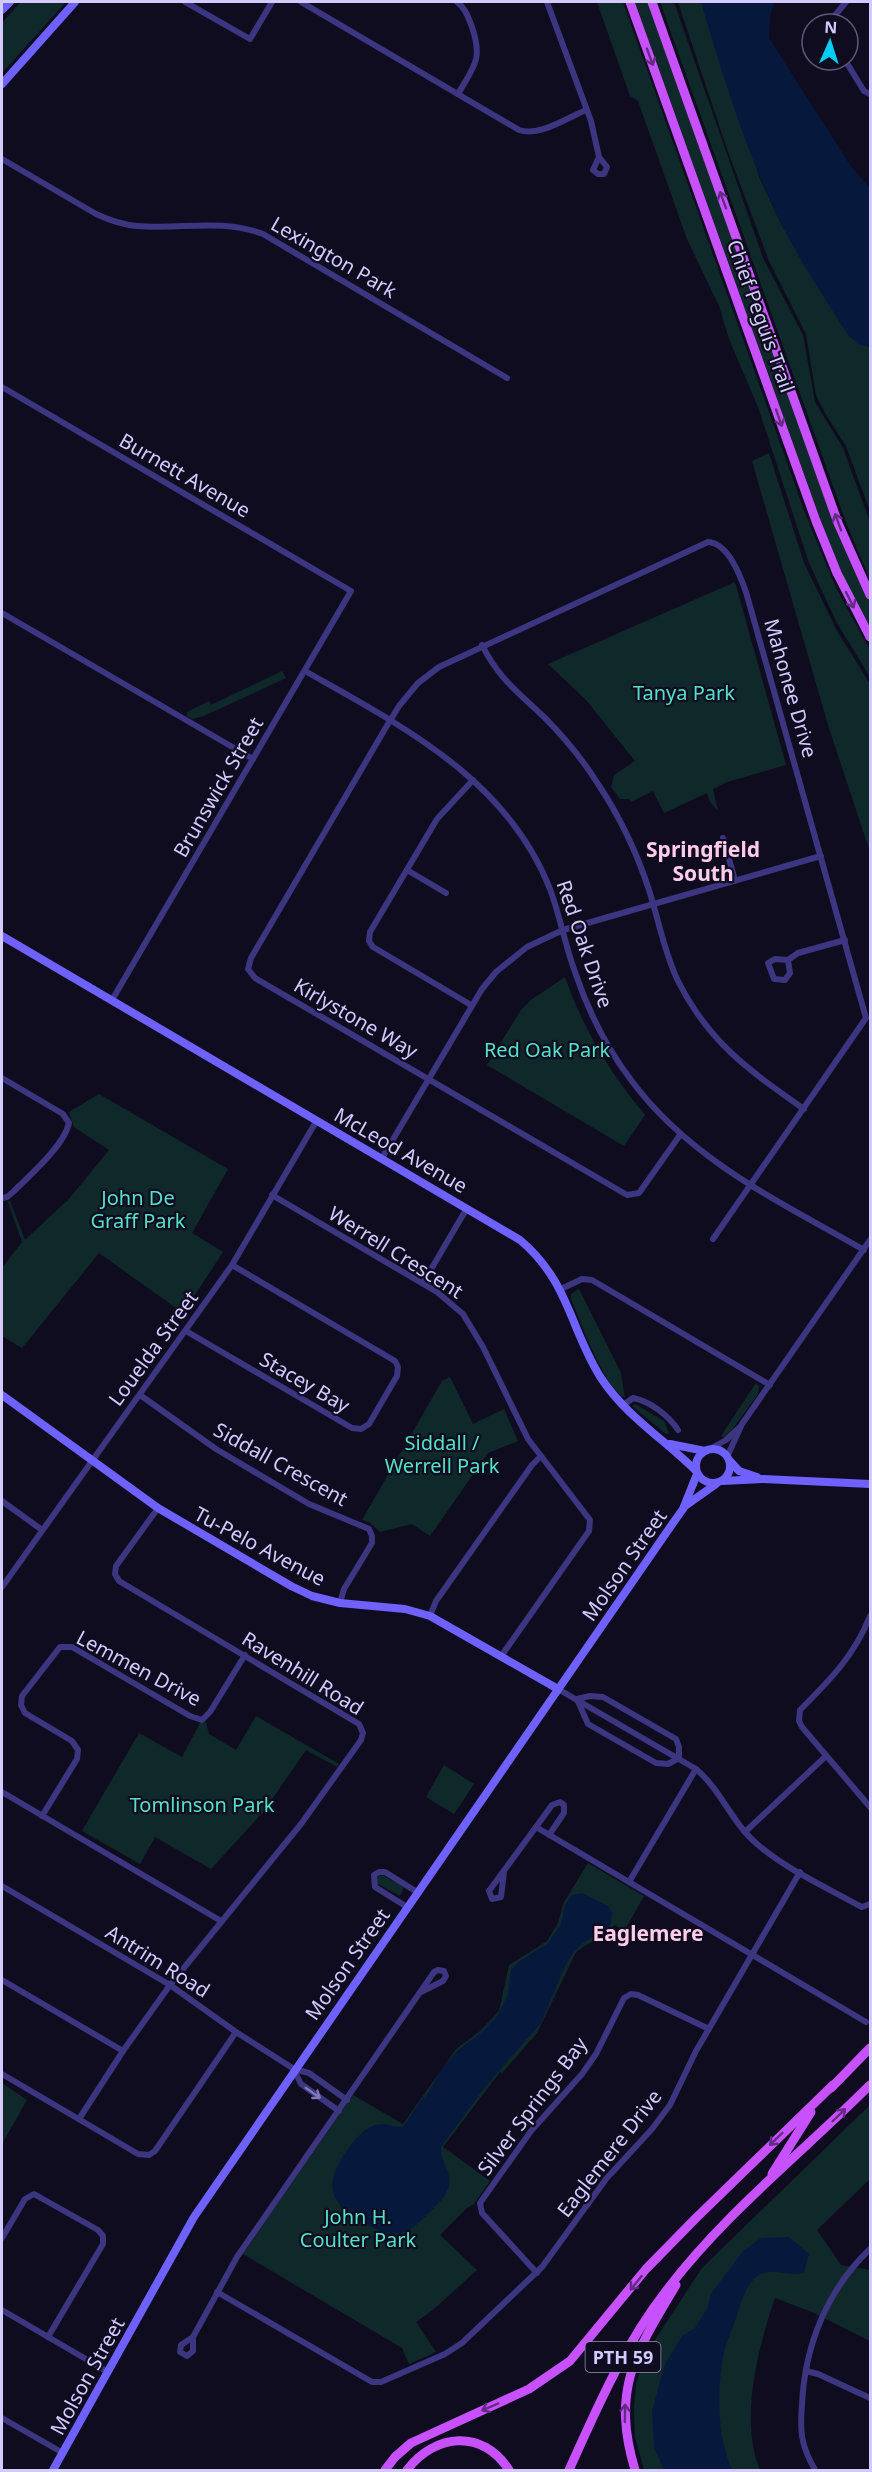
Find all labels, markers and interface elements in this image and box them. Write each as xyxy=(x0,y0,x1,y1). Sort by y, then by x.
north arrow xyxy=(800,12,860,72)
text: N xyxy=(824,16,838,38)
one-way arrow xyxy=(645,47,656,65)
one-way arrow xyxy=(717,191,728,210)
street label: Lexington Park xyxy=(266,210,402,304)
street label: Chief Peguis Trail xyxy=(721,236,801,396)
one-way arrow xyxy=(774,408,785,427)
street label: Burnett Avenue xyxy=(115,427,255,523)
one-way arrow xyxy=(832,513,843,532)
one-way arrow xyxy=(845,590,856,608)
street label: Mahonee Drive xyxy=(758,615,824,761)
park label: Tanya Park xyxy=(633,679,735,706)
street label: Brunswick Street xyxy=(167,712,269,862)
district label: Springfield South xyxy=(646,835,760,887)
street label: Red Oak Drive xyxy=(551,877,619,1011)
street label: Kirlystone Way xyxy=(289,972,423,1065)
park label: Red Oak Park xyxy=(484,1036,610,1063)
street label: McLeod Avenue xyxy=(330,1101,472,1199)
park label: John De Graff Park xyxy=(91,1184,186,1234)
street label: Werrell Crescent xyxy=(323,1200,469,1304)
street label: Louelda Street xyxy=(102,1285,204,1411)
street label: Stacey Bay xyxy=(255,1345,356,1419)
street label: Siddall Crescent xyxy=(209,1416,353,1512)
park label: Siddall / Werrell Park xyxy=(385,1429,500,1479)
street label: Tu-Pelo Avenue xyxy=(190,1500,330,1592)
street label: Molson Street xyxy=(576,1504,672,1626)
street label: Lemmen Drive xyxy=(72,1624,206,1712)
street label: Ravenhill Road xyxy=(237,1625,369,1721)
park label: Tomlinson Park xyxy=(130,1791,275,1818)
street label: Molson Street xyxy=(299,1903,395,2025)
street label: Antrim Road xyxy=(101,1918,215,2004)
district label: Eaglemere xyxy=(593,1919,703,1947)
street label: Silver Springs Bay xyxy=(471,2031,593,2181)
street label: Eaglemere Drive xyxy=(551,2084,667,2222)
one-way arrow xyxy=(304,2087,320,2099)
one-way arrow xyxy=(832,2107,847,2122)
one-way arrow xyxy=(768,2132,783,2147)
park label: John H. Coulter Park xyxy=(300,2203,417,2253)
one-way arrow xyxy=(629,2275,642,2291)
street label: Molson Street xyxy=(44,2312,130,2440)
road number: PTH 59 xyxy=(586,2342,660,2372)
one-way arrow xyxy=(481,2402,499,2413)
one-way arrow xyxy=(619,2404,630,2424)

